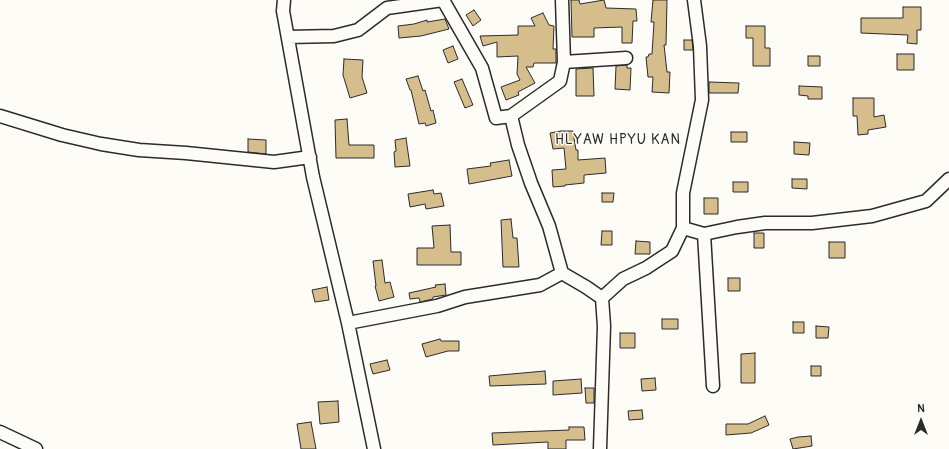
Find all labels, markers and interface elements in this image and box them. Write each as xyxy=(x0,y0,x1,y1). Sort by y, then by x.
district label: HLYAW HPYU KAN xyxy=(555,132,681,148)
north arrow xyxy=(901,401,941,441)
text: N xyxy=(917,402,925,415)

